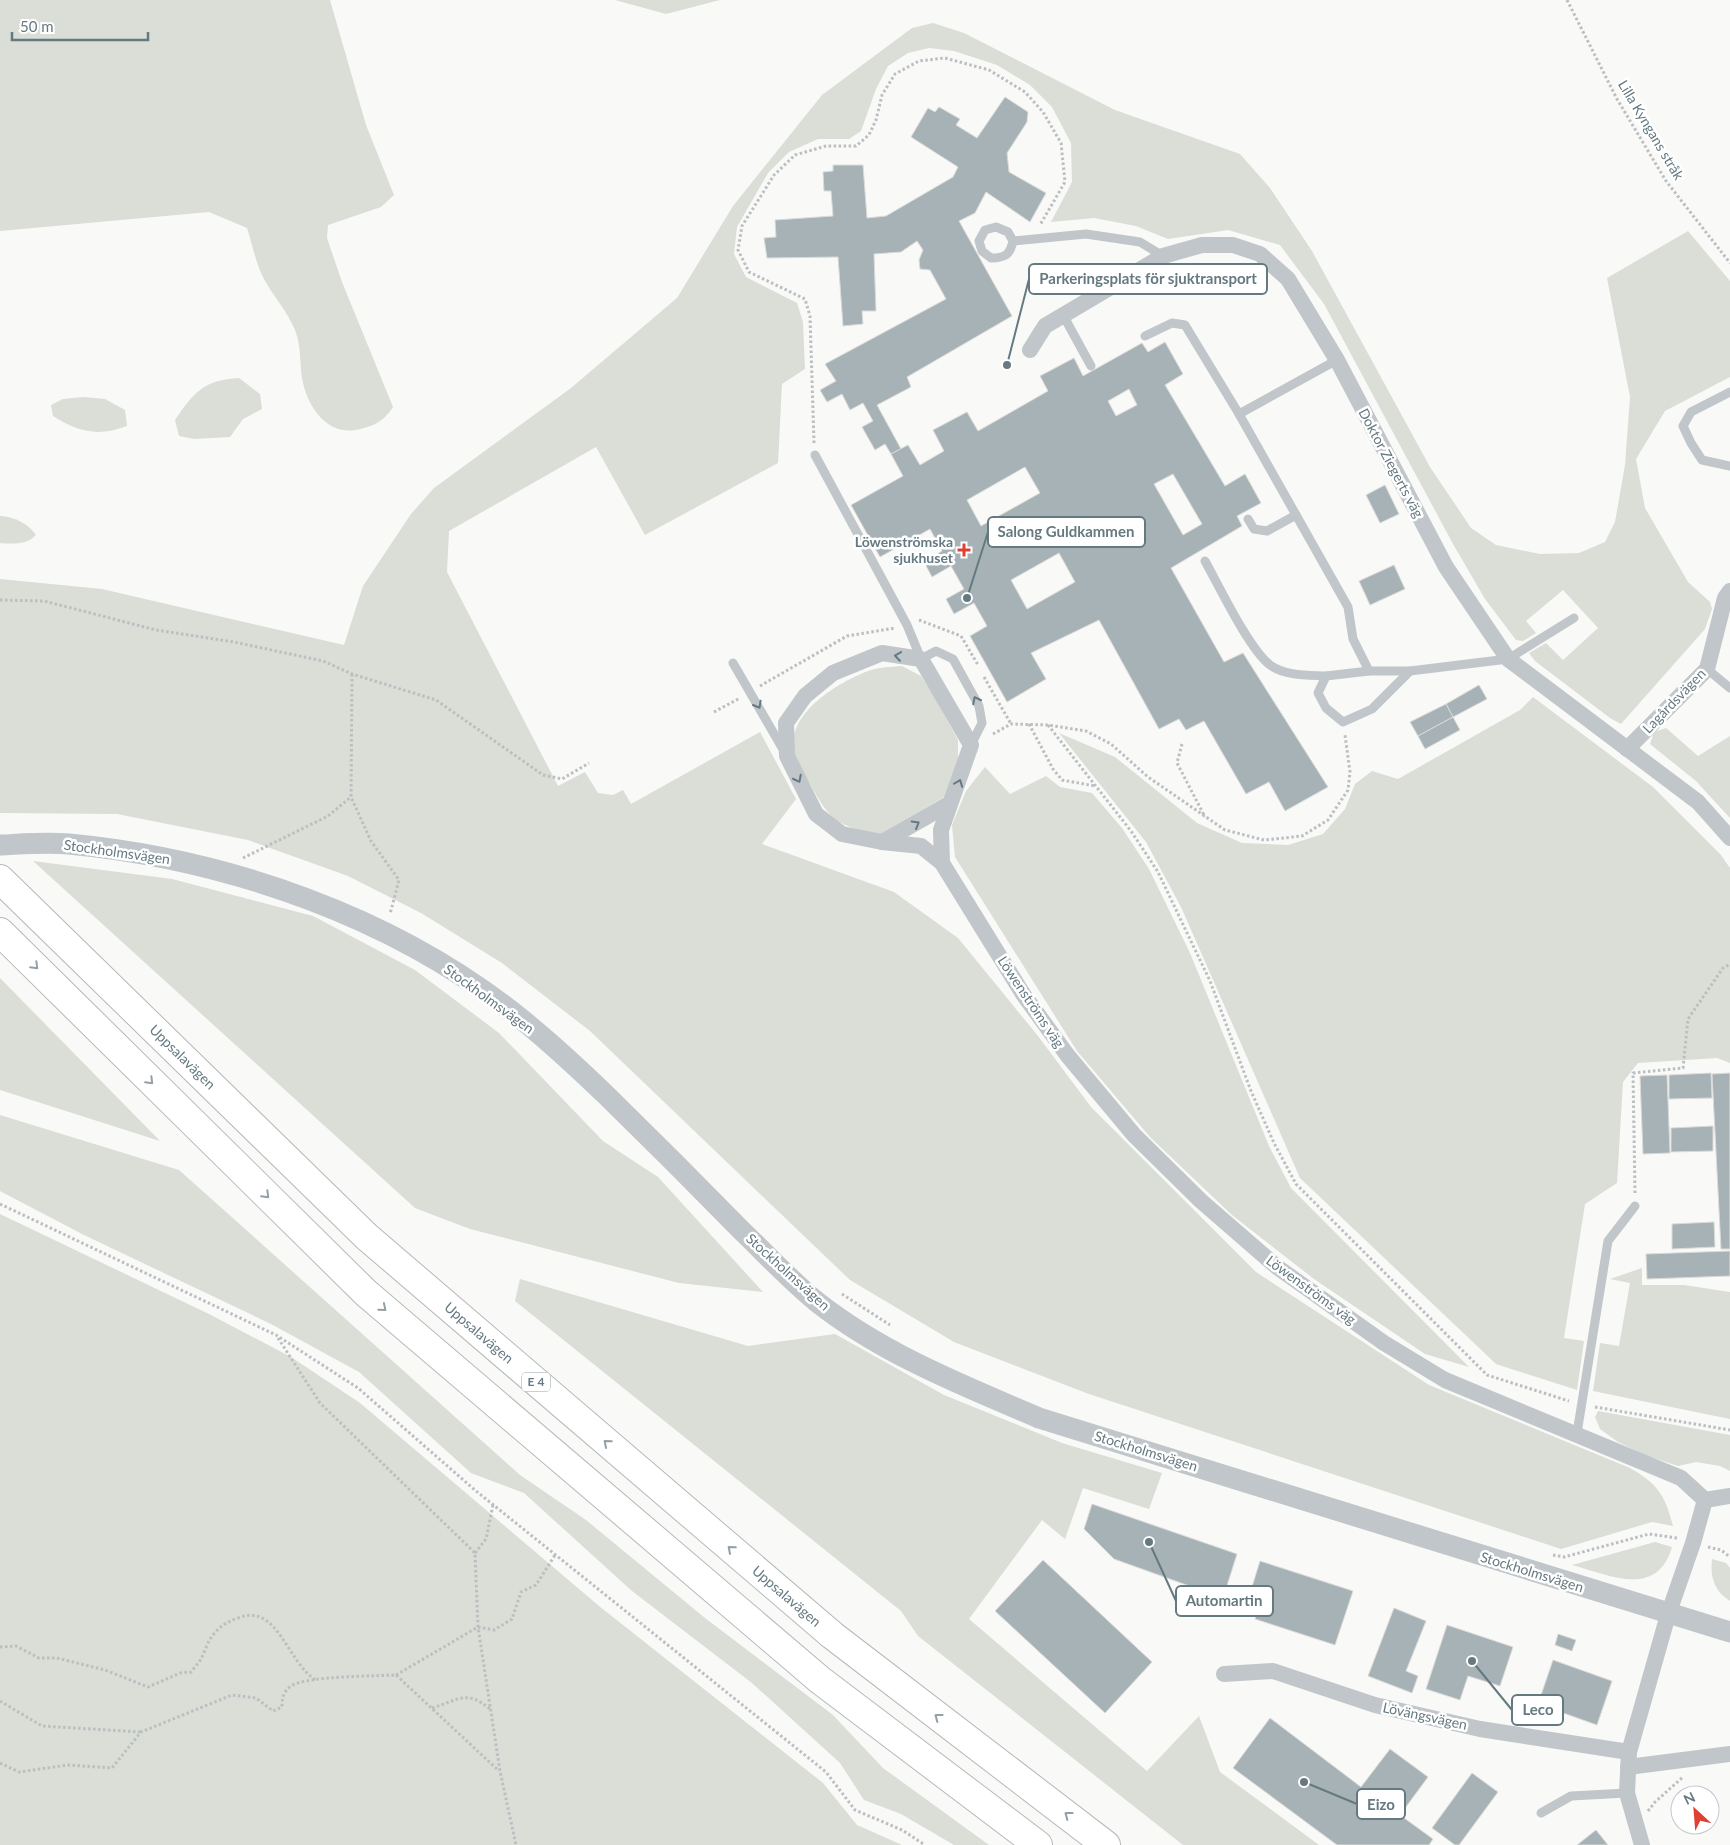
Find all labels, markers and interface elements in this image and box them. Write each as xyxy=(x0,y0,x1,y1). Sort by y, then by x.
scale bar xyxy=(12,10,149,42)
text: 50 m xyxy=(20,17,54,35)
street label: Lilla Kyngans stråk xyxy=(1615,77,1688,183)
callout: Parkeringsplats för sjuktransport xyxy=(1029,264,1267,294)
text: Parkeringsplats för sjuktransport xyxy=(1039,269,1257,287)
street label: Doktor Ziegerts väg xyxy=(1355,405,1427,520)
callout: Salong Guldkammen xyxy=(988,517,1145,547)
text: Salong Guldkammen xyxy=(998,522,1134,540)
place label: Löwenströmska sjukhuset xyxy=(855,533,954,566)
marker: Löwenströmska sjukhuset xyxy=(957,543,971,557)
one-way arrow xyxy=(894,651,902,661)
street label: Lagårdsvägen xyxy=(1639,665,1709,737)
one-way arrow xyxy=(972,696,982,705)
one-way arrow xyxy=(752,700,762,709)
one-way arrow xyxy=(792,774,803,783)
one-way arrow xyxy=(953,779,963,787)
one-way arrow xyxy=(910,820,919,830)
street label: Stockholmsvägen xyxy=(63,836,171,867)
street label: Löwenströms väg xyxy=(995,953,1068,1051)
street label: Stockholmsvägen xyxy=(441,960,538,1037)
one-way arrow xyxy=(29,961,38,970)
street label: Uppsalavägen xyxy=(146,1021,219,1093)
one-way arrow xyxy=(145,1075,154,1084)
one-way arrow xyxy=(260,1189,269,1198)
street label: Stockholmsvägen xyxy=(743,1230,834,1314)
street label: Löwenströms väg xyxy=(1263,1251,1359,1328)
street label: Uppsalavägen xyxy=(441,1298,517,1367)
one-way arrow xyxy=(377,1302,386,1310)
road number: E 4 xyxy=(522,1372,550,1391)
street label: Stockholmsvägen xyxy=(1093,1427,1200,1474)
one-way arrow xyxy=(604,1440,613,1449)
one-way arrow xyxy=(727,1545,736,1554)
street label: Stockholmsvägen xyxy=(1479,1548,1586,1595)
street label: Uppsalavägen xyxy=(749,1562,825,1630)
callout: Automartin xyxy=(1176,1586,1273,1616)
text: Automartin xyxy=(1185,1591,1262,1609)
callout: Leco xyxy=(1512,1695,1563,1725)
street label: Lövängsvägen xyxy=(1381,1698,1469,1733)
text: Leco xyxy=(1522,1700,1554,1718)
one-way arrow xyxy=(935,1713,944,1722)
north arrow xyxy=(1670,1785,1720,1835)
text: N xyxy=(1681,1788,1698,1808)
callout: Eizo xyxy=(1357,1789,1405,1819)
text: Eizo xyxy=(1367,1795,1395,1813)
one-way arrow xyxy=(1065,1813,1074,1821)

